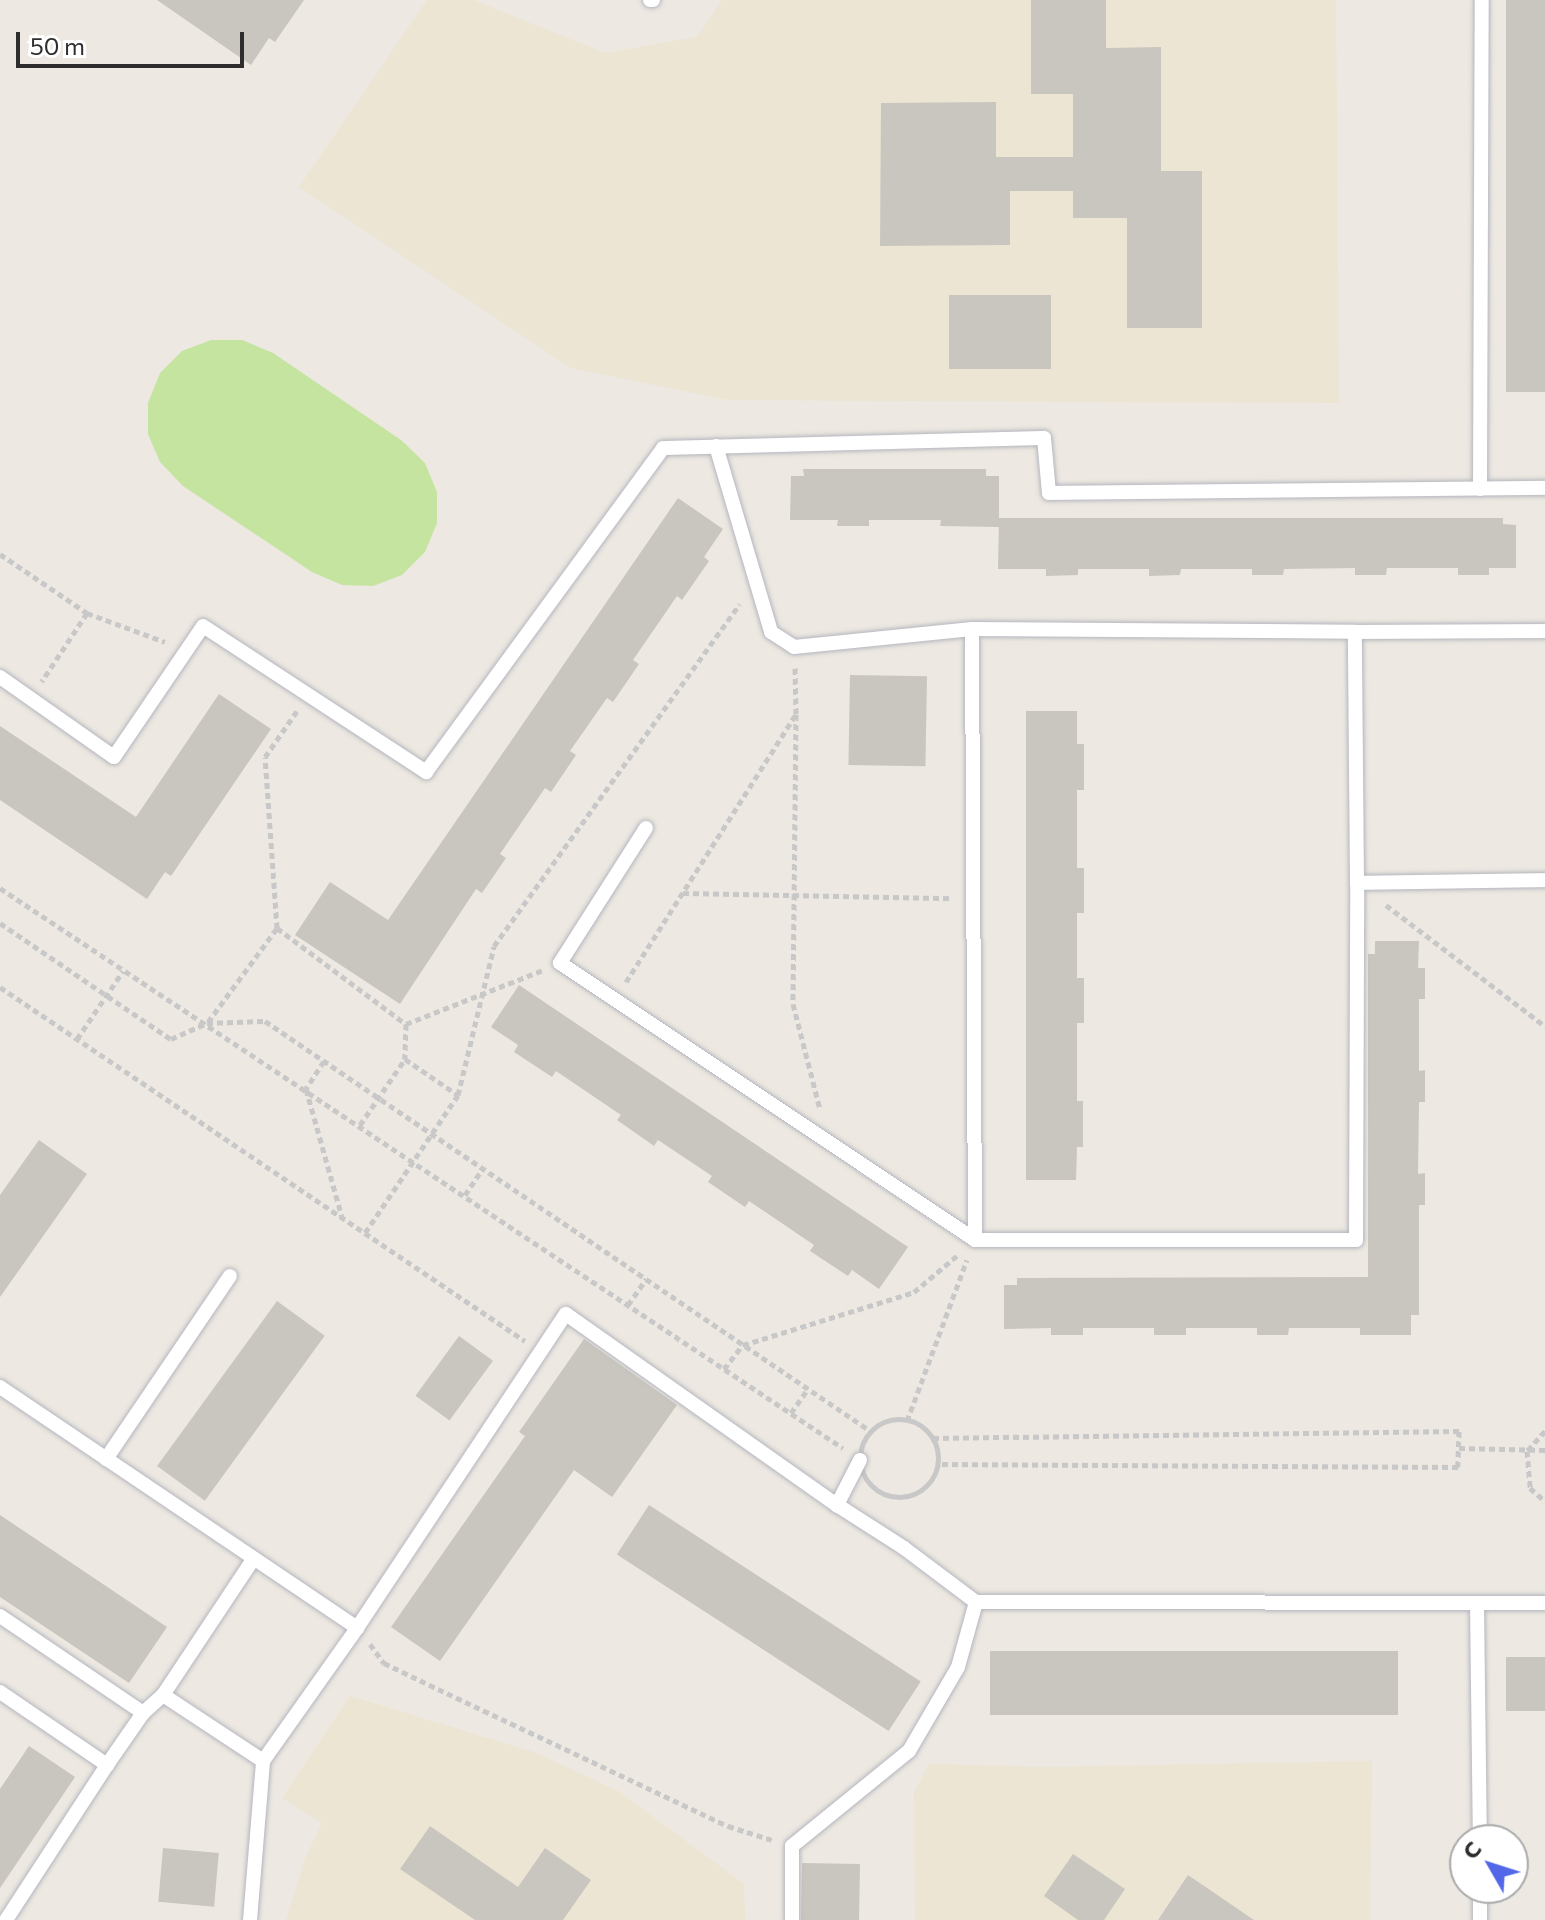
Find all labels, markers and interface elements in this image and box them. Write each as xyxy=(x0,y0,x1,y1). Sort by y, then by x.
scale bar xyxy=(20,16,248,66)
text: 50 m xyxy=(30,31,85,60)
north arrow xyxy=(1449,1824,1529,1904)
text: С xyxy=(1456,1836,1487,1864)

